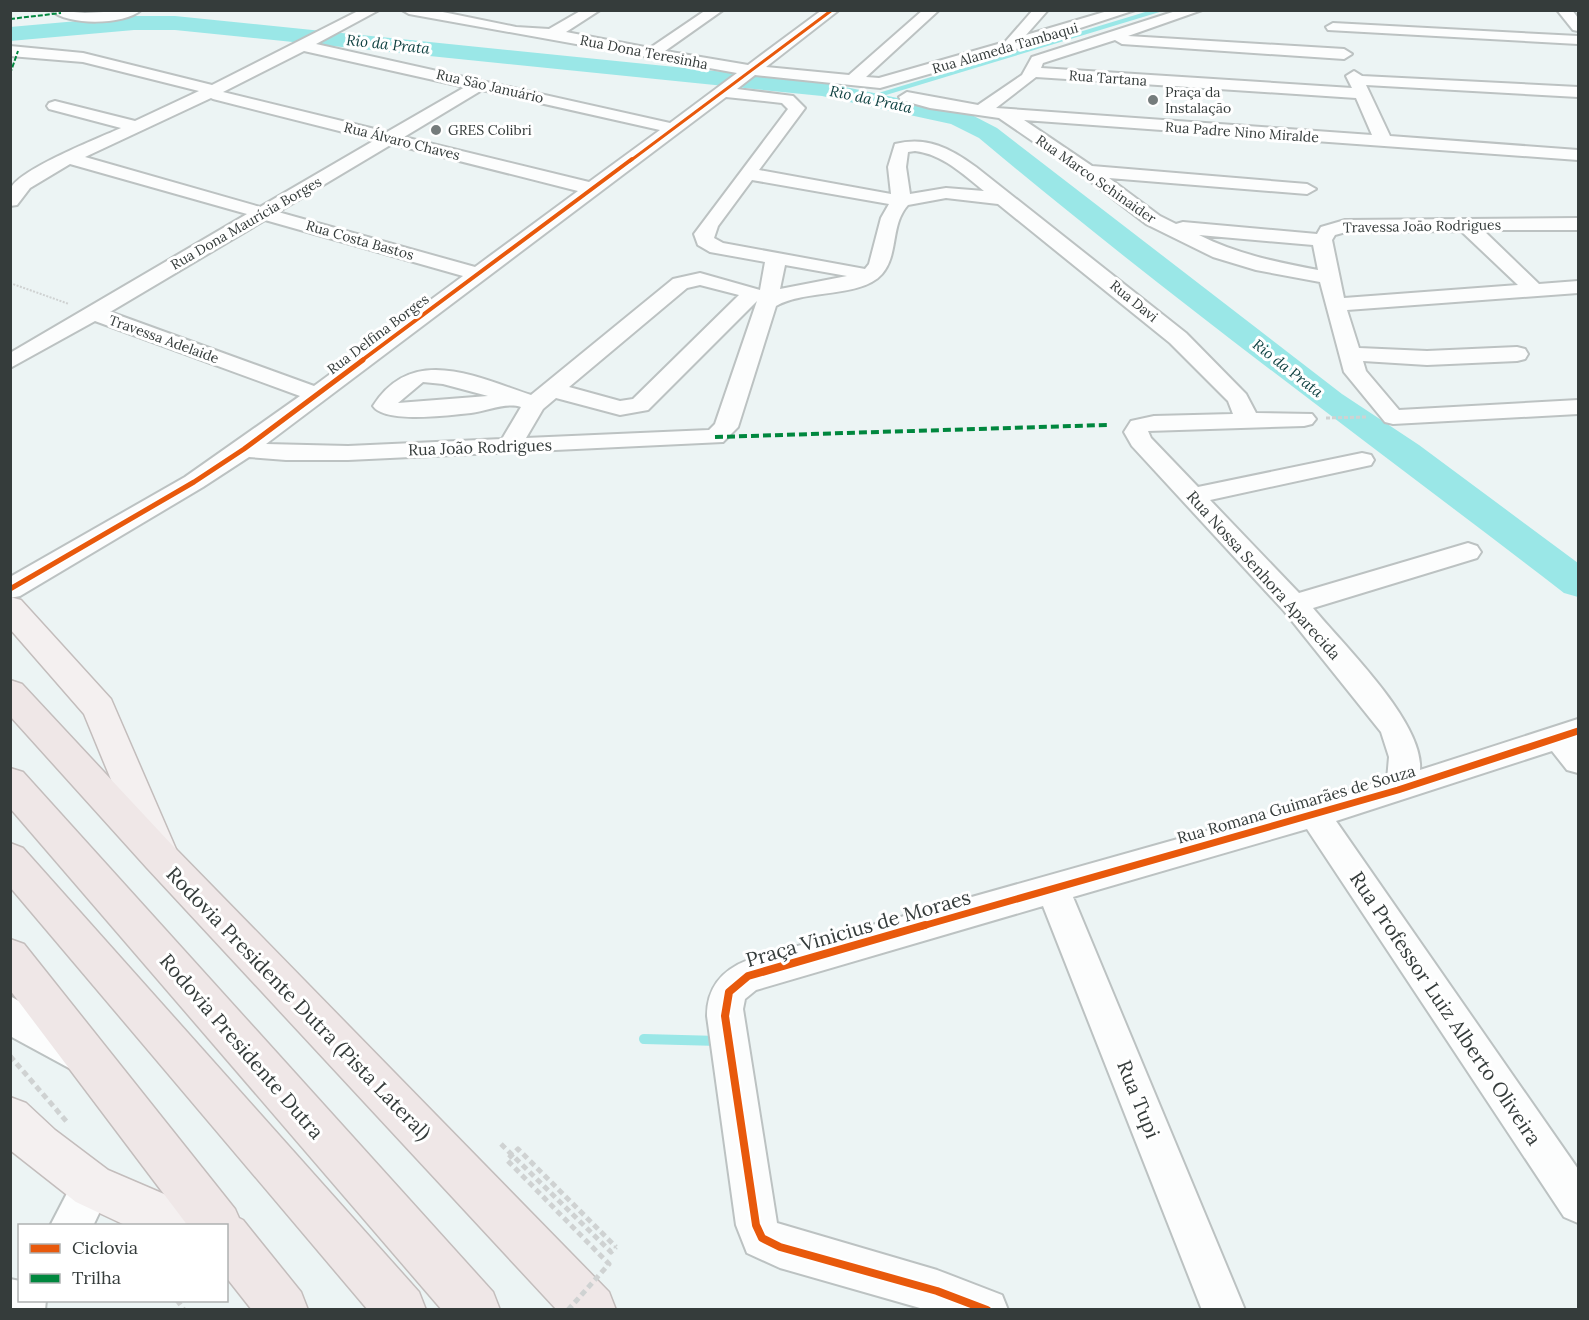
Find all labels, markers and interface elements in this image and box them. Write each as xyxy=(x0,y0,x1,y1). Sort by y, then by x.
street label: Rua Alameda Tambaqui xyxy=(930,19,1080,77)
water label: Rio da Prata xyxy=(345,30,431,58)
street label: Rua Dona Teresinha xyxy=(578,31,710,73)
street label: Rua Sāo Januário xyxy=(435,65,545,107)
street label: Rua Tartana xyxy=(1068,66,1148,90)
water label: Rio da Prata xyxy=(828,81,915,117)
place label: Praça da Instalação xyxy=(1165,83,1231,117)
marker: Praça da Instalação xyxy=(1146,93,1160,107)
street label: Rua Álvaro Chaves xyxy=(342,118,462,164)
street label: Rua Padre Nino Miralde xyxy=(1165,118,1320,146)
place label: GRES Colibri xyxy=(448,121,532,139)
marker: GRES Colibri xyxy=(429,123,443,137)
street label: Rua Marco Schinaider xyxy=(1032,131,1160,227)
street label: Rua Dona Maurícia Borges xyxy=(167,172,325,274)
street label: Rua Costa Bastos xyxy=(304,216,416,264)
street label: Travessa Joāo Rodrigues xyxy=(1343,216,1501,236)
street label: Rua Davi xyxy=(1106,276,1162,326)
street label: Rua Delfina Borges xyxy=(324,290,432,378)
street label: Travessa Adelaide xyxy=(106,311,222,367)
water label: Rio da Prata xyxy=(1249,335,1328,402)
street label: Rua João Rodrigues xyxy=(408,434,552,460)
street label: Rua Nossa Senhora Aparecida xyxy=(1183,486,1345,664)
street label: Rua Romana Guimarães de Souza xyxy=(1174,760,1418,848)
street label: Rodovia Presidente Dutra (Pista Lateral) xyxy=(162,862,436,1144)
street label: Rua Professor Luiz Alberto Oliveira xyxy=(1345,866,1547,1150)
street label: Praça Vinicius de Moraes xyxy=(743,884,973,972)
street label: Rodovia Presidente Dutra xyxy=(155,949,329,1143)
street label: Rua Tupi xyxy=(1112,1056,1166,1142)
legend xyxy=(18,1224,228,1302)
text: Ciclovia xyxy=(72,1236,138,1259)
text: Trilha xyxy=(72,1266,121,1289)

